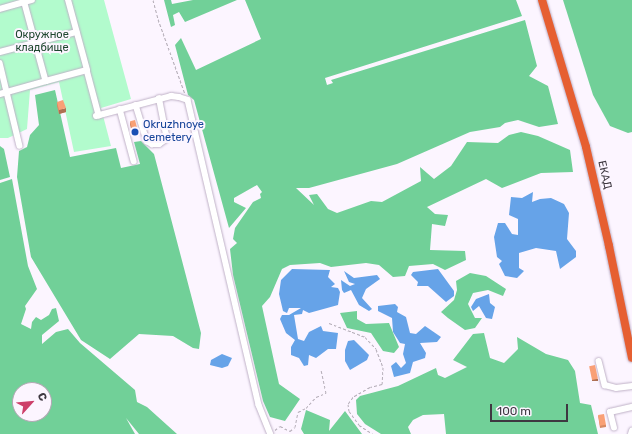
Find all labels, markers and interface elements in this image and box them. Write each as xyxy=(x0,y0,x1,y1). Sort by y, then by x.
park label: Окружное кладбище xyxy=(15,29,69,55)
place label: Okruzhnoye cemetery xyxy=(143,119,204,145)
marker: Okruzhnoye cemetery xyxy=(130,127,140,137)
street label: ЕКАД xyxy=(594,159,614,191)
north arrow xyxy=(12,382,52,422)
text: С xyxy=(35,390,50,403)
scale bar xyxy=(492,396,570,422)
text: 100 m xyxy=(497,404,531,418)

